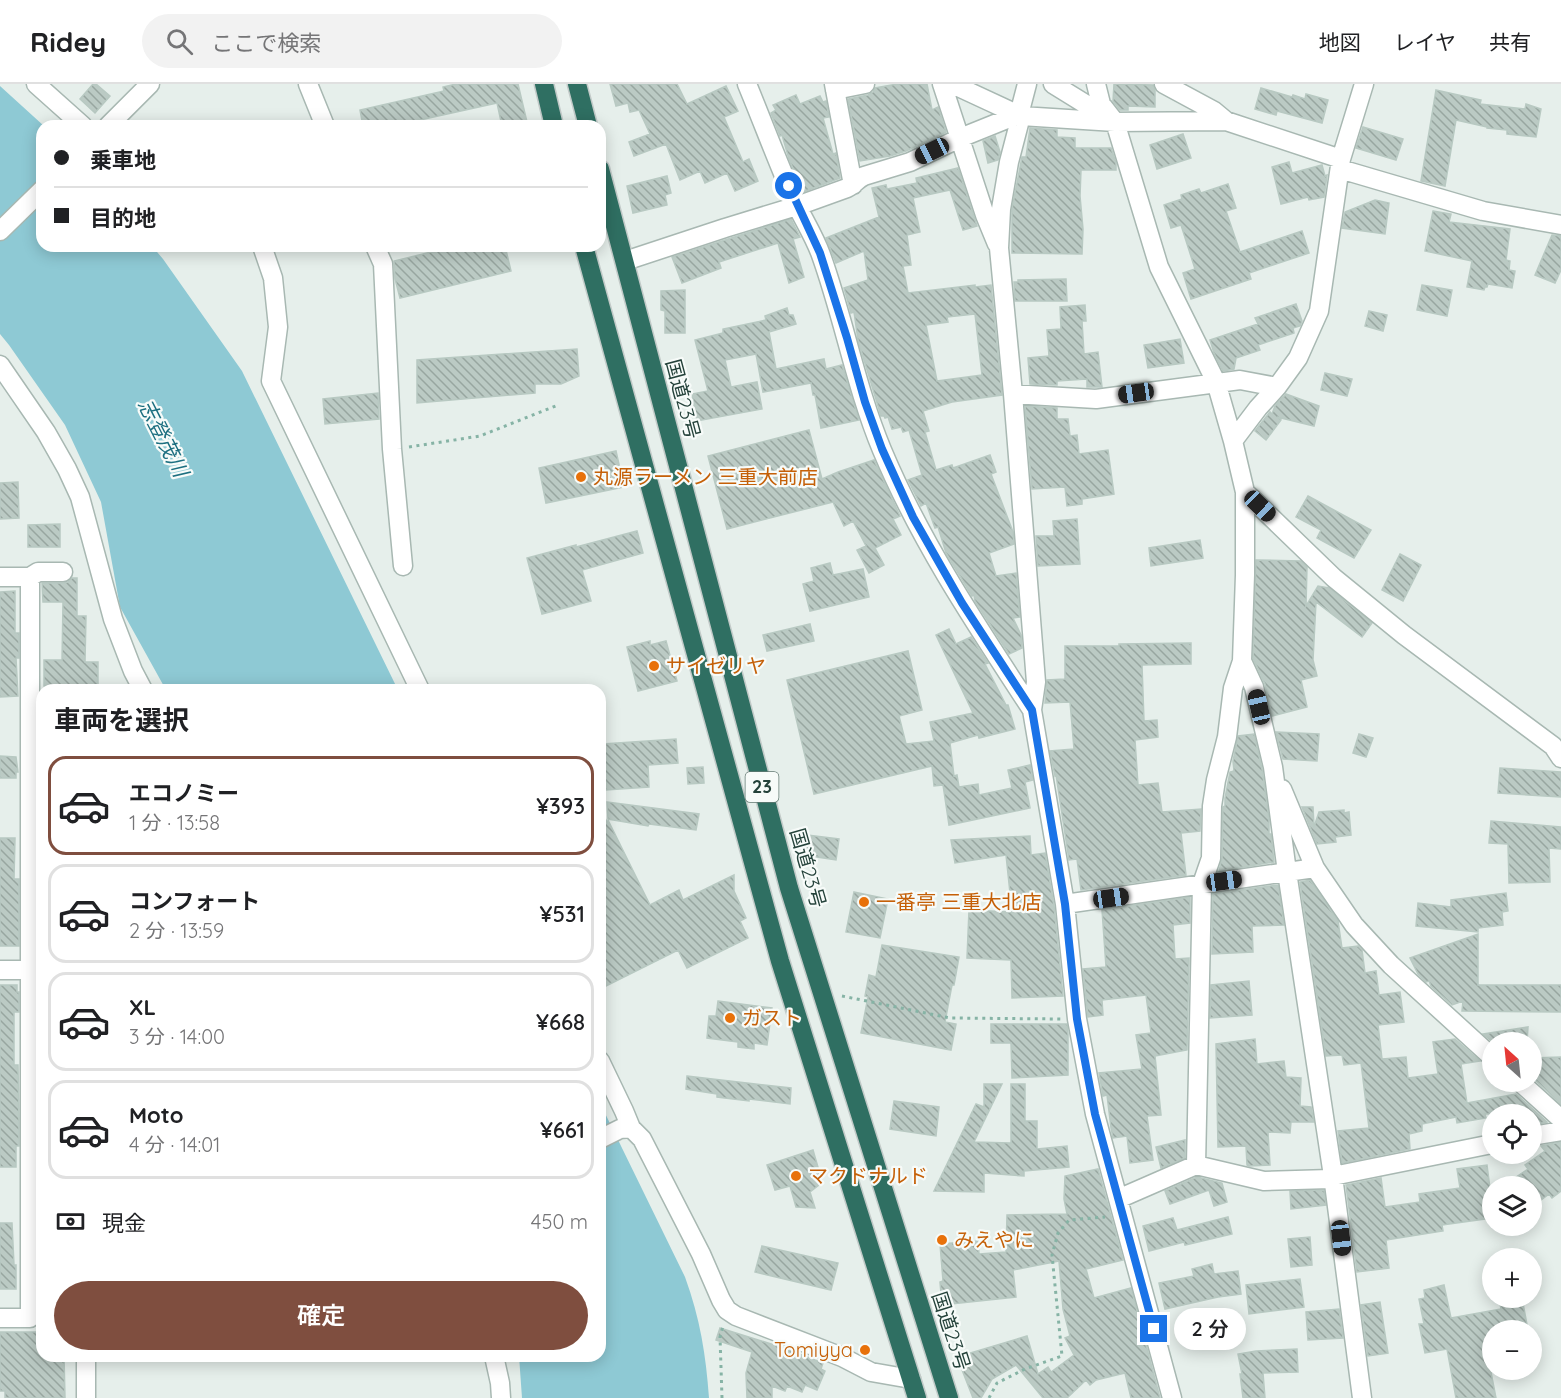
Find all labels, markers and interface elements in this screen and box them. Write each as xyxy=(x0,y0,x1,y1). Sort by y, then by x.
search box xyxy=(142,14,562,68)
text: Ridey xyxy=(30,24,106,59)
icon: search xyxy=(163,25,196,58)
text: ここで検索 xyxy=(211,29,321,57)
text: 地図 xyxy=(1319,29,1361,55)
text: レイヤ xyxy=(1394,29,1456,55)
text: 共有 xyxy=(1489,29,1531,55)
car xyxy=(912,135,952,167)
text: 乗車地 xyxy=(90,146,156,174)
route start xyxy=(775,172,802,199)
text: 目的地 xyxy=(90,204,156,232)
street label: 国道23号 xyxy=(661,356,706,441)
car xyxy=(1117,382,1155,404)
water label: 志登茂川 xyxy=(133,394,195,483)
place label: 丸源ラーメン 三重大前店 xyxy=(593,464,818,489)
marker: 丸源ラーメン 三重大前店 xyxy=(574,470,588,484)
car xyxy=(1241,487,1279,525)
place label: サイゼリヤ xyxy=(666,653,766,678)
marker: サイゼリヤ xyxy=(647,659,661,673)
car xyxy=(1246,687,1272,727)
text: 車両を選択 xyxy=(54,703,189,737)
road number: 23 xyxy=(746,772,778,802)
icon: car xyxy=(57,779,111,833)
text: エコノミー xyxy=(129,779,239,807)
text: ¥393 xyxy=(536,792,585,820)
text: 1 分 · 13:58 xyxy=(129,810,220,835)
street label: 国道23号 xyxy=(785,825,832,911)
car xyxy=(1205,870,1243,892)
icon: car xyxy=(57,887,111,941)
text: コンフォート xyxy=(129,887,260,915)
car xyxy=(1092,887,1130,909)
place label: 一番亭 三重大北店 xyxy=(876,889,1041,914)
marker: 一番亭 三重大北店 xyxy=(857,895,871,909)
text: ¥531 xyxy=(540,900,585,928)
text: 2 分 · 13:59 xyxy=(129,918,224,943)
text: XL xyxy=(129,993,156,1021)
icon: car xyxy=(57,995,111,1049)
place label: ガスト xyxy=(742,1005,802,1030)
text: ¥668 xyxy=(536,1008,585,1036)
marker: ガスト xyxy=(723,1011,737,1025)
text: 3 分 · 14:00 xyxy=(129,1024,225,1049)
north arrow xyxy=(1482,1032,1542,1092)
map controls xyxy=(1482,1032,1542,1380)
text: Moto xyxy=(129,1101,183,1129)
icon: car xyxy=(57,1103,111,1157)
button: locate xyxy=(1482,1104,1542,1164)
text: ¥661 xyxy=(540,1116,585,1144)
text: 4 分 · 14:01 xyxy=(129,1132,221,1157)
place label: マクドナルド xyxy=(808,1163,928,1188)
marker: マクドナルド xyxy=(789,1169,803,1183)
button: layers xyxy=(1482,1176,1542,1236)
icon: cash xyxy=(54,1205,87,1238)
text: 現金 xyxy=(102,1209,146,1237)
text: 450 m xyxy=(531,1209,588,1234)
car xyxy=(1330,1219,1352,1257)
place label: みえやに xyxy=(954,1227,1034,1252)
marker: みえやに xyxy=(935,1233,949,1247)
button: + xyxy=(1482,1248,1542,1308)
button: 確定 xyxy=(54,1281,588,1350)
street label: 国道23号 xyxy=(927,1288,976,1373)
callout: 2 分 xyxy=(1175,1308,1247,1350)
route end xyxy=(1140,1315,1167,1342)
text: 2 分 xyxy=(1192,1316,1228,1341)
button: − xyxy=(1482,1320,1542,1380)
place label: Tomiyya xyxy=(774,1337,853,1362)
marker: Tomiyya xyxy=(858,1343,872,1357)

